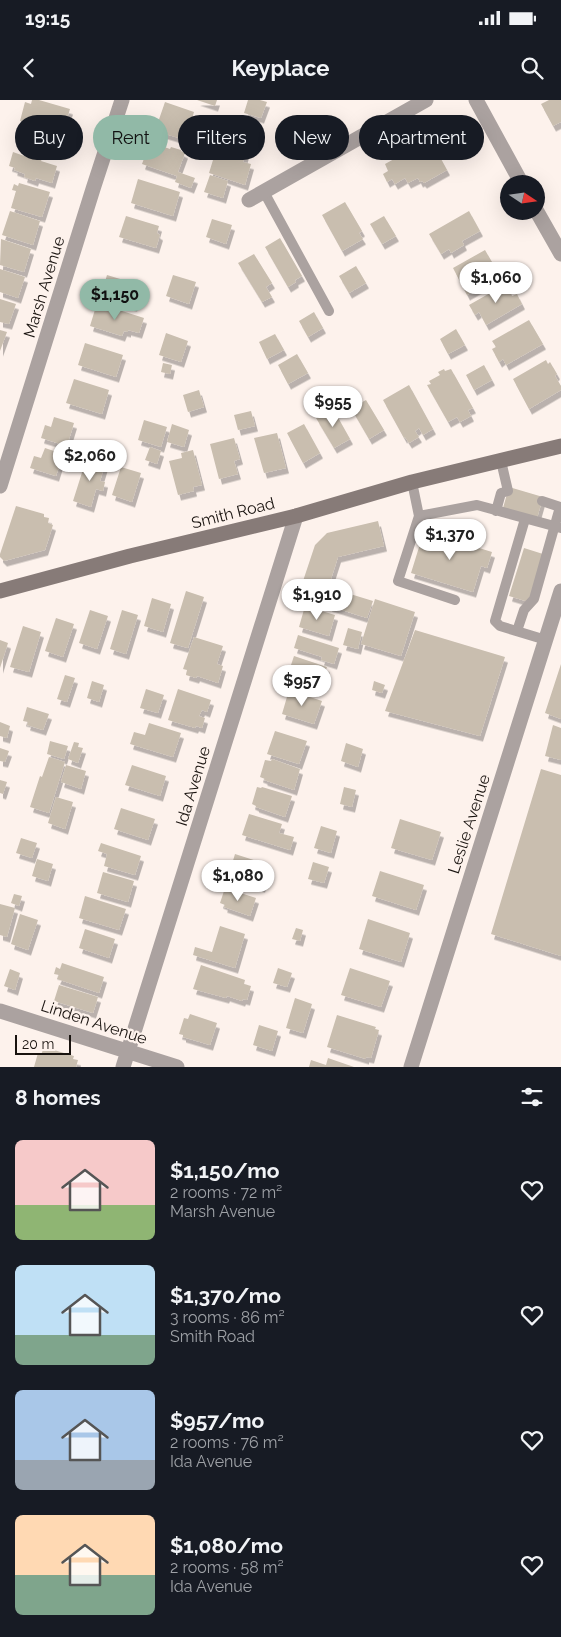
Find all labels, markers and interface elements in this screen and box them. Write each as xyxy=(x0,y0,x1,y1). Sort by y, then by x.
text: 19:15 xyxy=(25,7,70,29)
icon: back xyxy=(15,54,43,82)
icon: search xyxy=(518,54,546,82)
text: Keyplace xyxy=(232,55,329,81)
chip: Buy xyxy=(15,115,83,160)
chip: Rent xyxy=(93,115,168,160)
chip: Filters xyxy=(178,115,265,160)
chip: New xyxy=(275,115,349,160)
chip: Apartment xyxy=(359,115,484,160)
north arrow xyxy=(500,175,545,220)
map controls xyxy=(500,175,545,220)
street label: Marsh Avenue xyxy=(20,234,68,340)
pin: $1,060 xyxy=(455,262,537,304)
text: $1,060 xyxy=(470,268,522,287)
pin: $1,150 xyxy=(74,278,156,321)
text: $1,150 xyxy=(91,285,139,304)
pin: $955 xyxy=(303,386,363,428)
text: $955 xyxy=(314,392,352,411)
pin: $2,060 xyxy=(49,440,131,482)
text: $2,060 xyxy=(64,446,116,465)
street label: Smith Road xyxy=(189,493,277,533)
pin: $1,370 xyxy=(409,518,491,561)
text: $1,370 xyxy=(425,525,475,544)
pin: $1,910 xyxy=(276,578,358,621)
text: $1,910 xyxy=(293,585,341,604)
pin: $957 xyxy=(272,664,332,707)
text: $957 xyxy=(283,671,321,690)
street label: Ida Avenue xyxy=(172,744,214,828)
street label: Leslie Avenue xyxy=(444,772,494,876)
pin: $1,080 xyxy=(197,860,279,902)
text: $1,080 xyxy=(212,866,264,885)
street label: Linden Avenue xyxy=(38,996,150,1048)
scale bar xyxy=(15,1032,71,1055)
text: 20 m xyxy=(22,1036,54,1052)
icon: filters xyxy=(518,1083,546,1111)
text: 8 homes xyxy=(15,1085,101,1110)
text: $1,150/mo xyxy=(170,1158,280,1183)
icon: home xyxy=(55,1160,115,1220)
icon: heart xyxy=(518,1176,546,1204)
text: 2 rooms · 72 m² xyxy=(170,1183,282,1202)
text: Marsh Avenue xyxy=(170,1202,275,1221)
text: $1,370/mo xyxy=(170,1283,281,1308)
icon: home xyxy=(55,1285,115,1345)
icon: heart xyxy=(518,1301,546,1329)
text: 3 rooms · 86 m² xyxy=(170,1308,285,1327)
text: Smith Road xyxy=(170,1327,255,1346)
text: $957/mo xyxy=(170,1408,264,1433)
icon: home xyxy=(55,1410,115,1470)
icon: heart xyxy=(518,1426,546,1454)
text: 2 rooms · 76 m² xyxy=(170,1433,284,1452)
text: Ida Avenue xyxy=(170,1452,252,1471)
text: $1,080/mo xyxy=(170,1533,283,1558)
icon: home xyxy=(55,1535,115,1595)
icon: heart xyxy=(518,1551,546,1579)
text: 2 rooms · 58 m² xyxy=(170,1558,284,1577)
text: Ida Avenue xyxy=(170,1577,252,1596)

